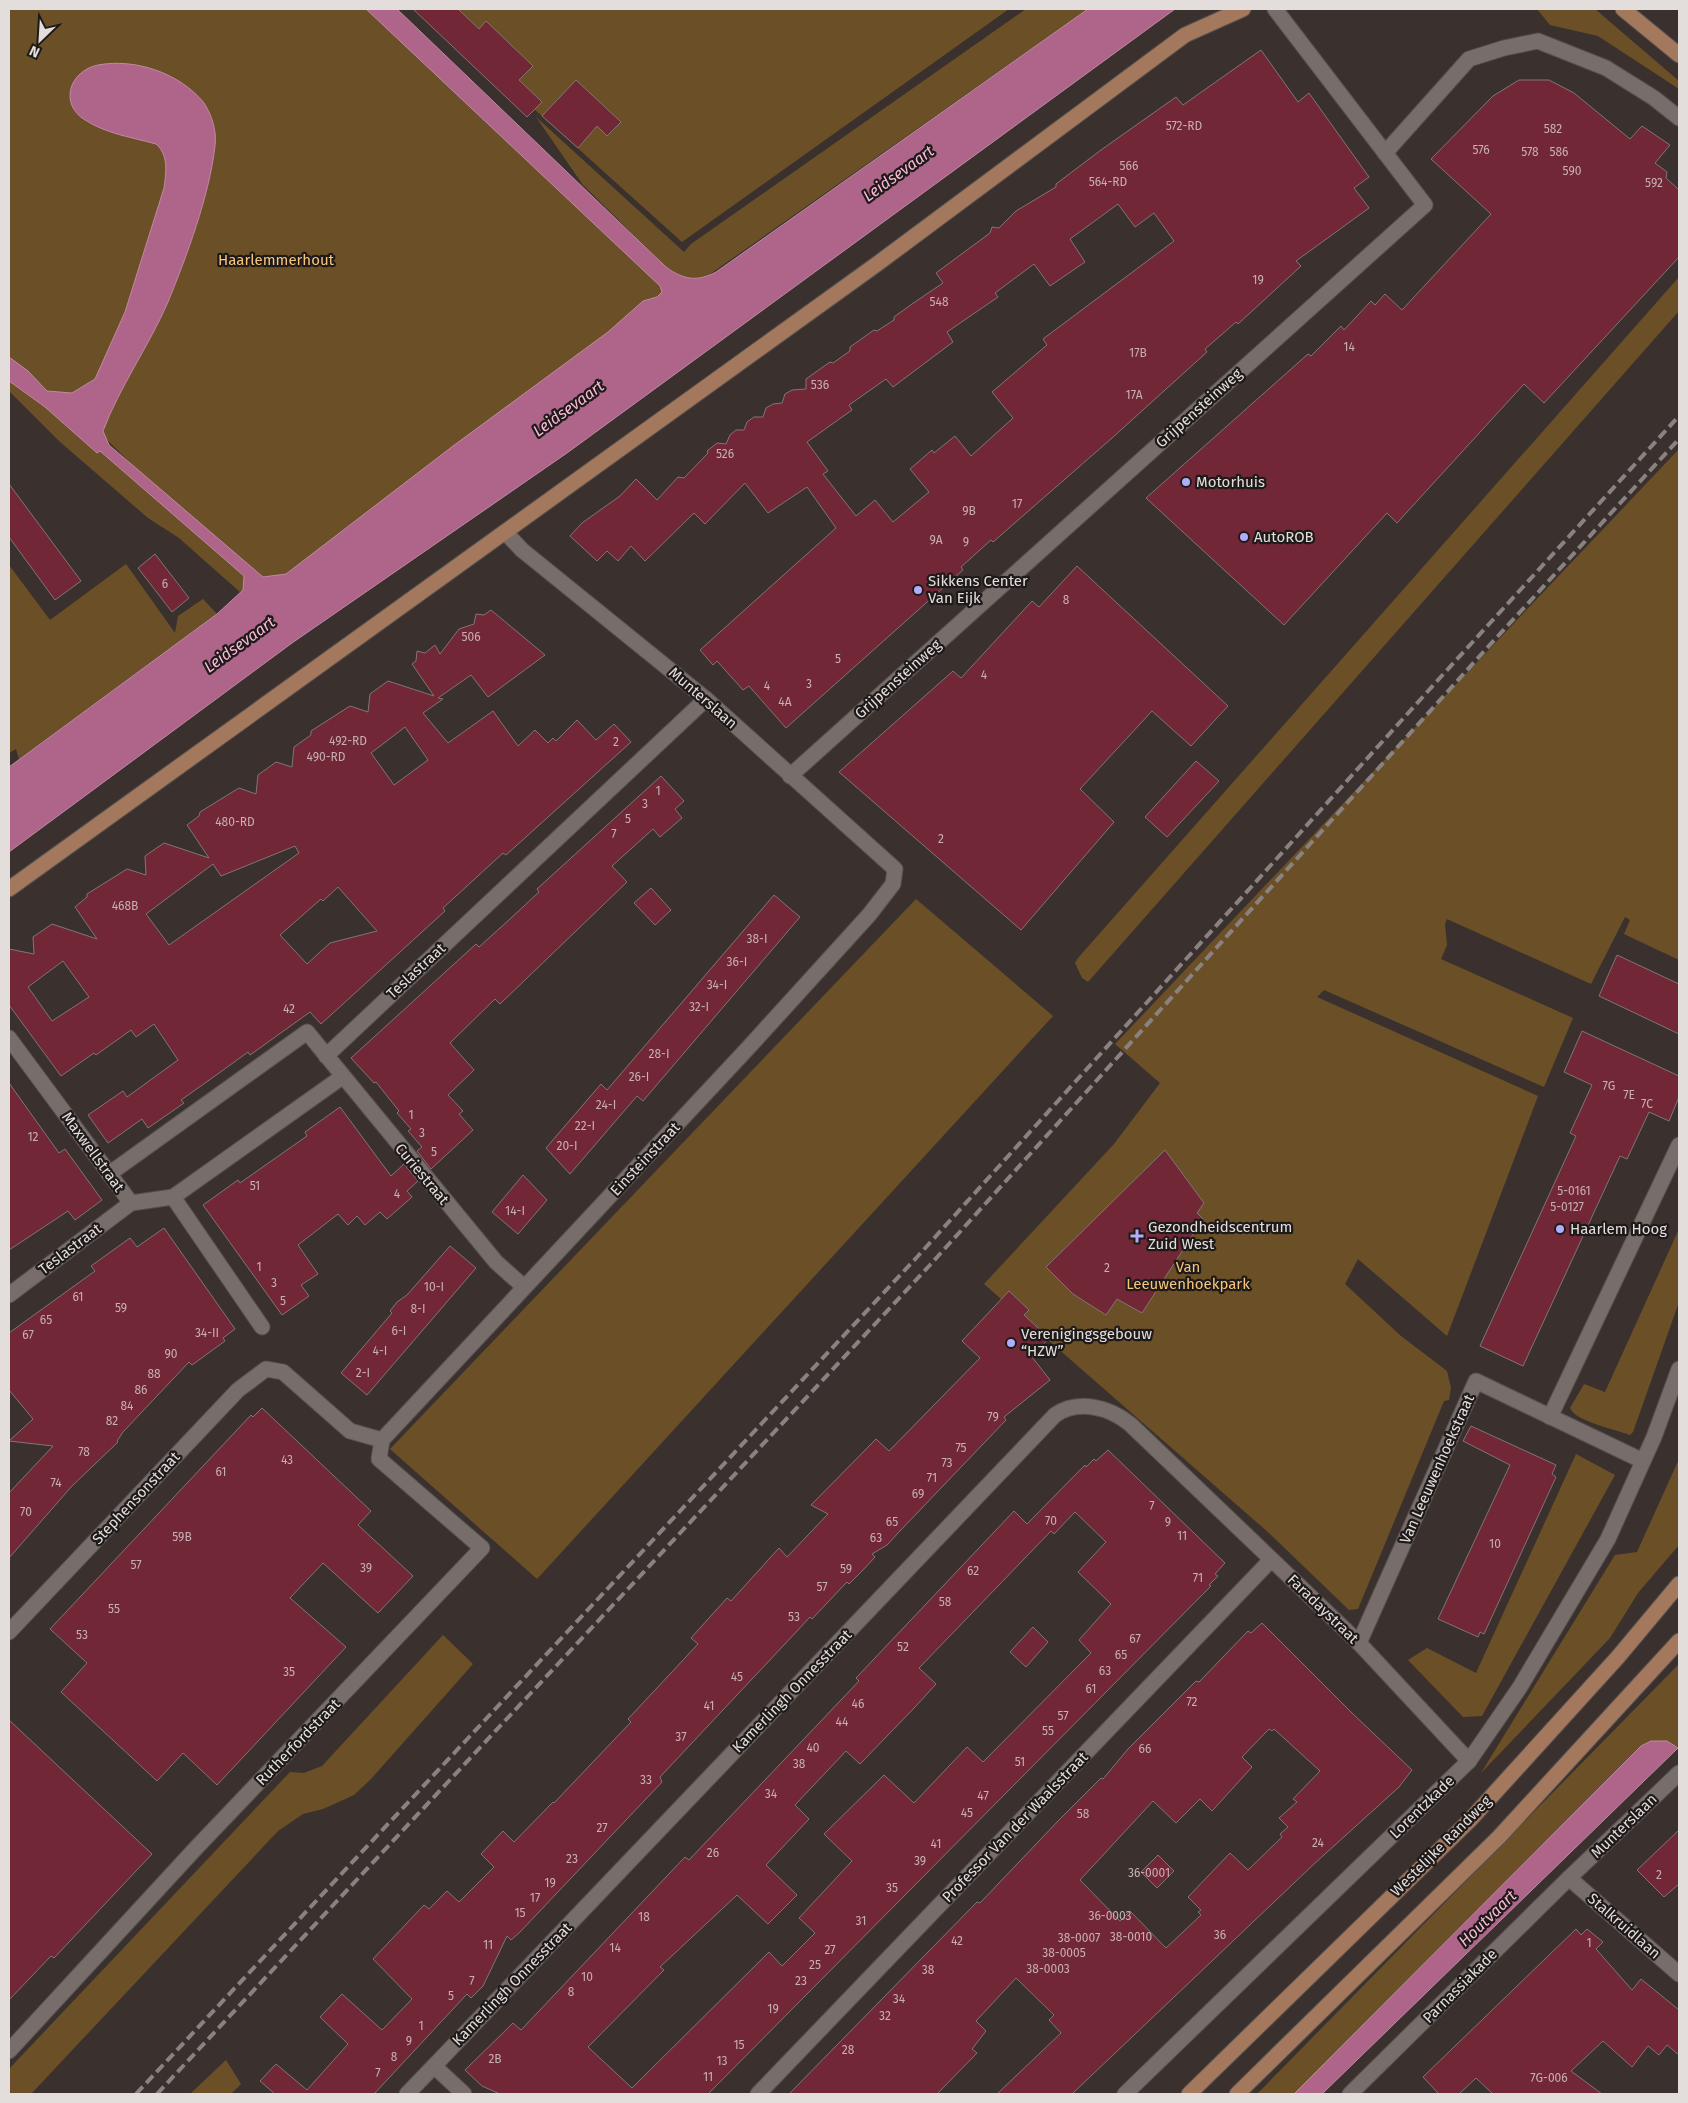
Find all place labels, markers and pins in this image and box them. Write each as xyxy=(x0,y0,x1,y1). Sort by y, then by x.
place label: Motorhuis xyxy=(1196,473,1265,491)
marker: Motorhuis xyxy=(1180,476,1192,488)
place label: AutoROB xyxy=(1254,528,1314,546)
marker: AutoROB xyxy=(1238,531,1250,543)
place label: Sikkens Center Van Eijk xyxy=(928,572,1028,607)
marker: Sikkens Center Van Eijk xyxy=(912,584,924,596)
place label: Gezondheidscentrum Zuid West xyxy=(1148,1218,1292,1253)
place label: Haarlem Hoog xyxy=(1570,1220,1667,1238)
marker: Haarlem Hoog xyxy=(1554,1223,1566,1235)
marker: Gezondheidscentrum Zuid West xyxy=(1130,1229,1144,1243)
place label: Verenigingsgebouw “HZW” xyxy=(1021,1325,1152,1360)
marker: Verenigingsgebouw “HZW” xyxy=(1005,1337,1017,1349)

